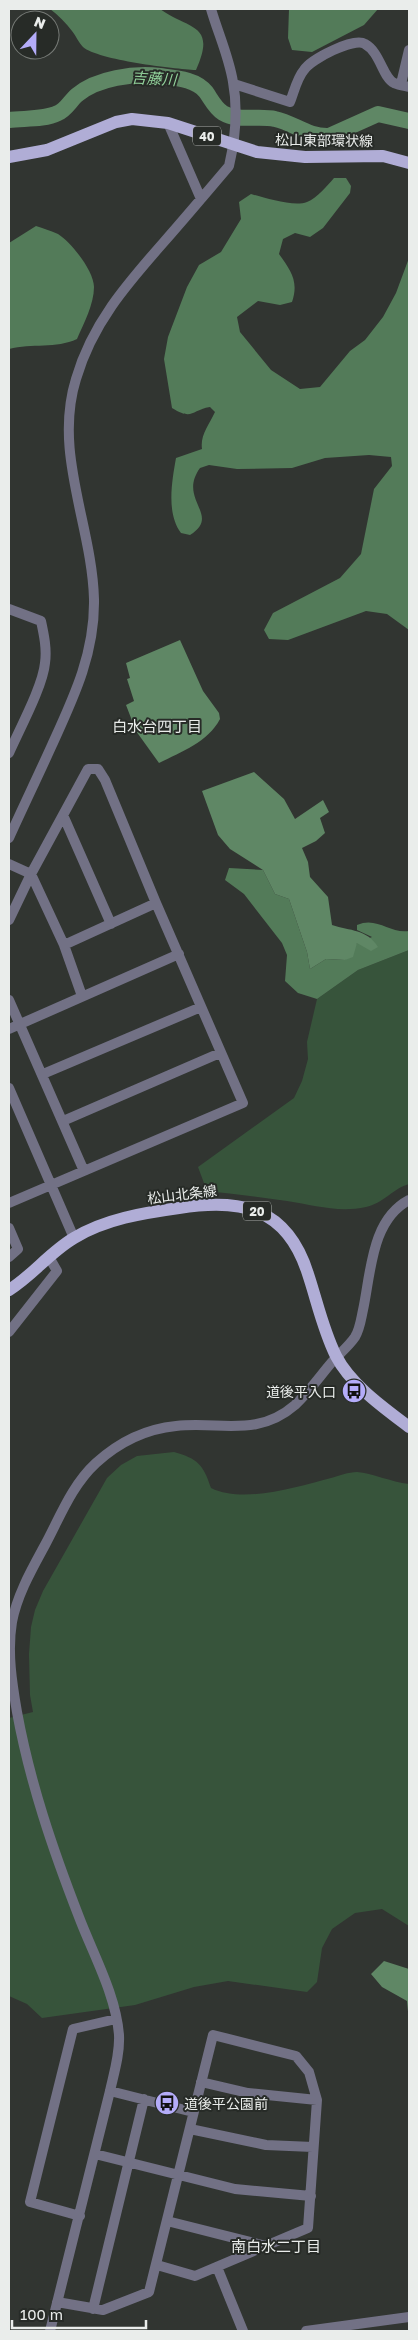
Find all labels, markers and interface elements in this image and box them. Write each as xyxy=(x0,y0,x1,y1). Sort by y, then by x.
north arrow xyxy=(10,10,60,60)
text: N xyxy=(32,13,48,32)
water label: 吉藤川 xyxy=(131,68,179,88)
road number: 40 xyxy=(193,126,221,146)
street label: 松山東部環状線 xyxy=(275,131,373,149)
district label: 白水台四丁目 xyxy=(112,717,202,735)
street label: 松山北条線 xyxy=(146,1181,218,1207)
road number: 20 xyxy=(243,1202,271,1220)
bus stop icon: 道後平入口 xyxy=(341,1378,367,1404)
place label: 道後平入口 xyxy=(266,1383,336,1400)
bus stop icon: 道後平公園前 xyxy=(154,2090,180,2116)
place label: 道後平公園前 xyxy=(184,2095,268,2112)
district label: 南白水二丁目 xyxy=(231,2237,321,2255)
scale bar xyxy=(12,2298,146,2330)
text: 100 m xyxy=(20,2305,63,2323)

